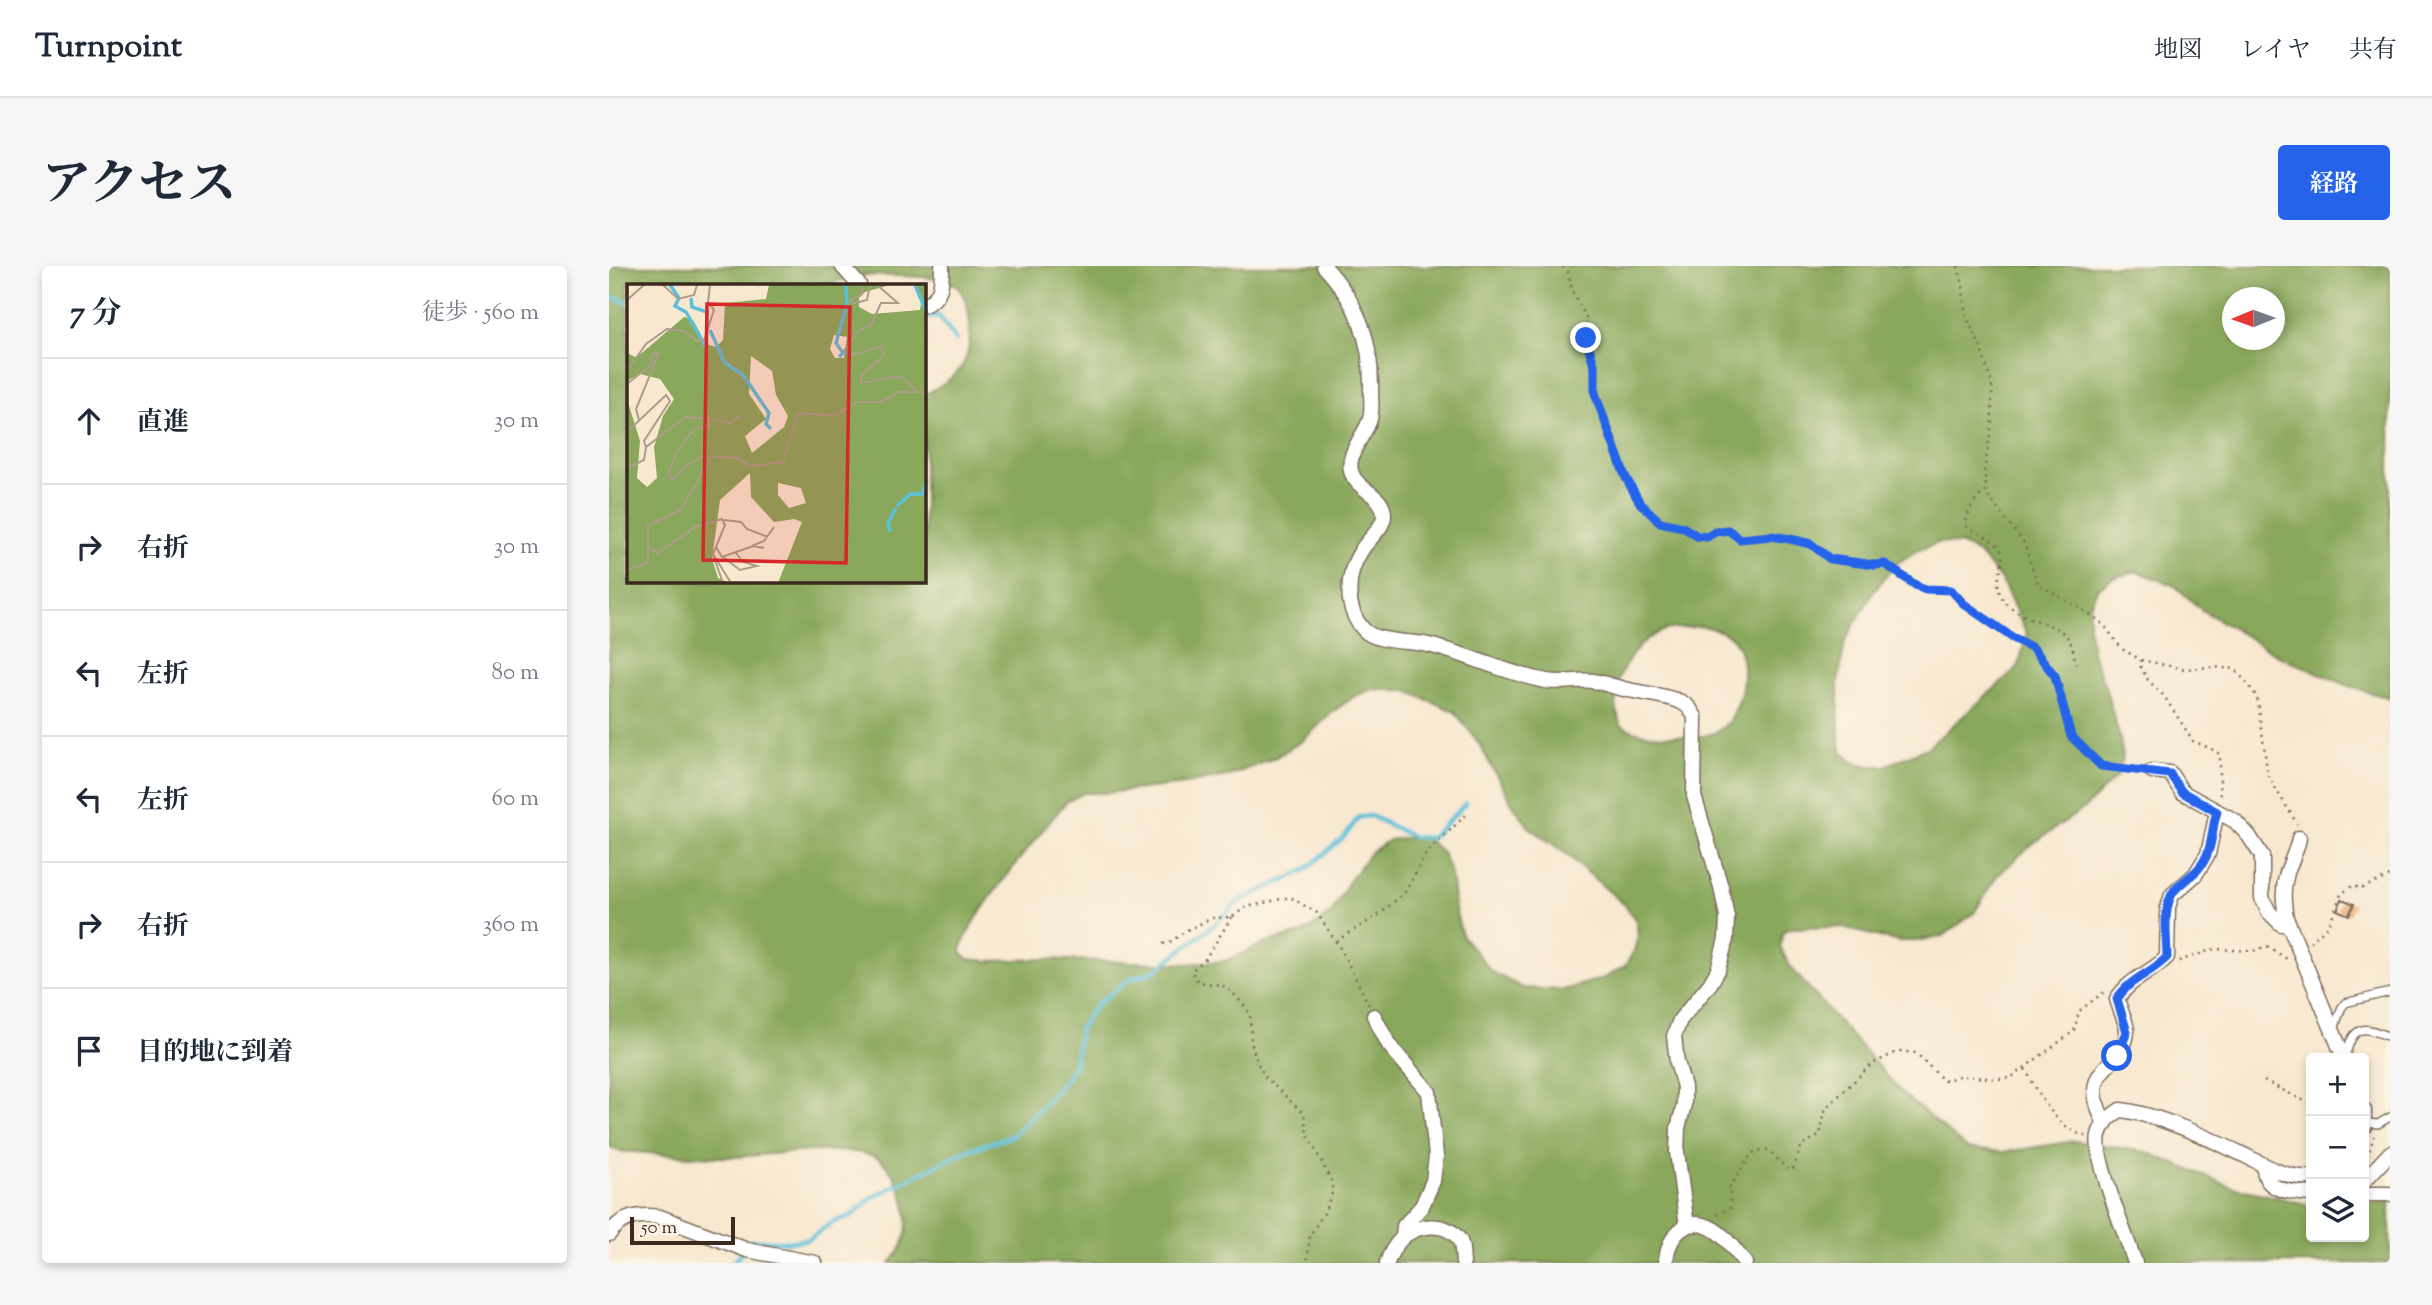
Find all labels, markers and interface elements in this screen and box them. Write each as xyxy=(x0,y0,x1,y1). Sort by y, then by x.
text: Turnpoint xyxy=(35,24,182,72)
text: 地図 xyxy=(2154,34,2202,68)
text: レイヤ xyxy=(2240,34,2311,68)
text: 共有 xyxy=(2349,34,2397,68)
button: 経路 xyxy=(2278,145,2390,220)
text: アクセス xyxy=(42,152,237,222)
inset map xyxy=(627,284,926,583)
north arrow xyxy=(2222,287,2285,350)
text: 7 分 xyxy=(70,293,121,336)
text: 徒歩 · 560 m xyxy=(422,297,539,330)
route end xyxy=(1570,322,1601,353)
icon: ahead xyxy=(70,402,108,440)
text: 直進 xyxy=(137,405,189,442)
text: 30 m xyxy=(494,405,539,438)
icon: right xyxy=(70,528,108,566)
text: 右折 xyxy=(137,531,189,568)
text: 30 m xyxy=(494,531,539,564)
icon: left xyxy=(70,654,108,692)
text: 左折 xyxy=(137,657,189,694)
text: 80 m xyxy=(491,657,539,690)
icon: left xyxy=(70,780,108,818)
text: 左折 xyxy=(137,783,189,820)
text: 60 m xyxy=(491,783,539,816)
icon: right xyxy=(70,906,108,944)
text: 右折 xyxy=(137,909,189,946)
text: 360 m xyxy=(482,909,539,942)
icon: arrive xyxy=(70,1032,108,1070)
text: 目的地に到着 xyxy=(137,1035,293,1072)
route start xyxy=(2101,1040,2132,1071)
map controls xyxy=(2306,1053,2369,1242)
button: + xyxy=(2306,1053,2369,1116)
button: − xyxy=(2306,1116,2369,1179)
button: layers xyxy=(2306,1179,2369,1242)
scale bar xyxy=(630,1214,735,1246)
text: 50 m xyxy=(641,1215,677,1242)

